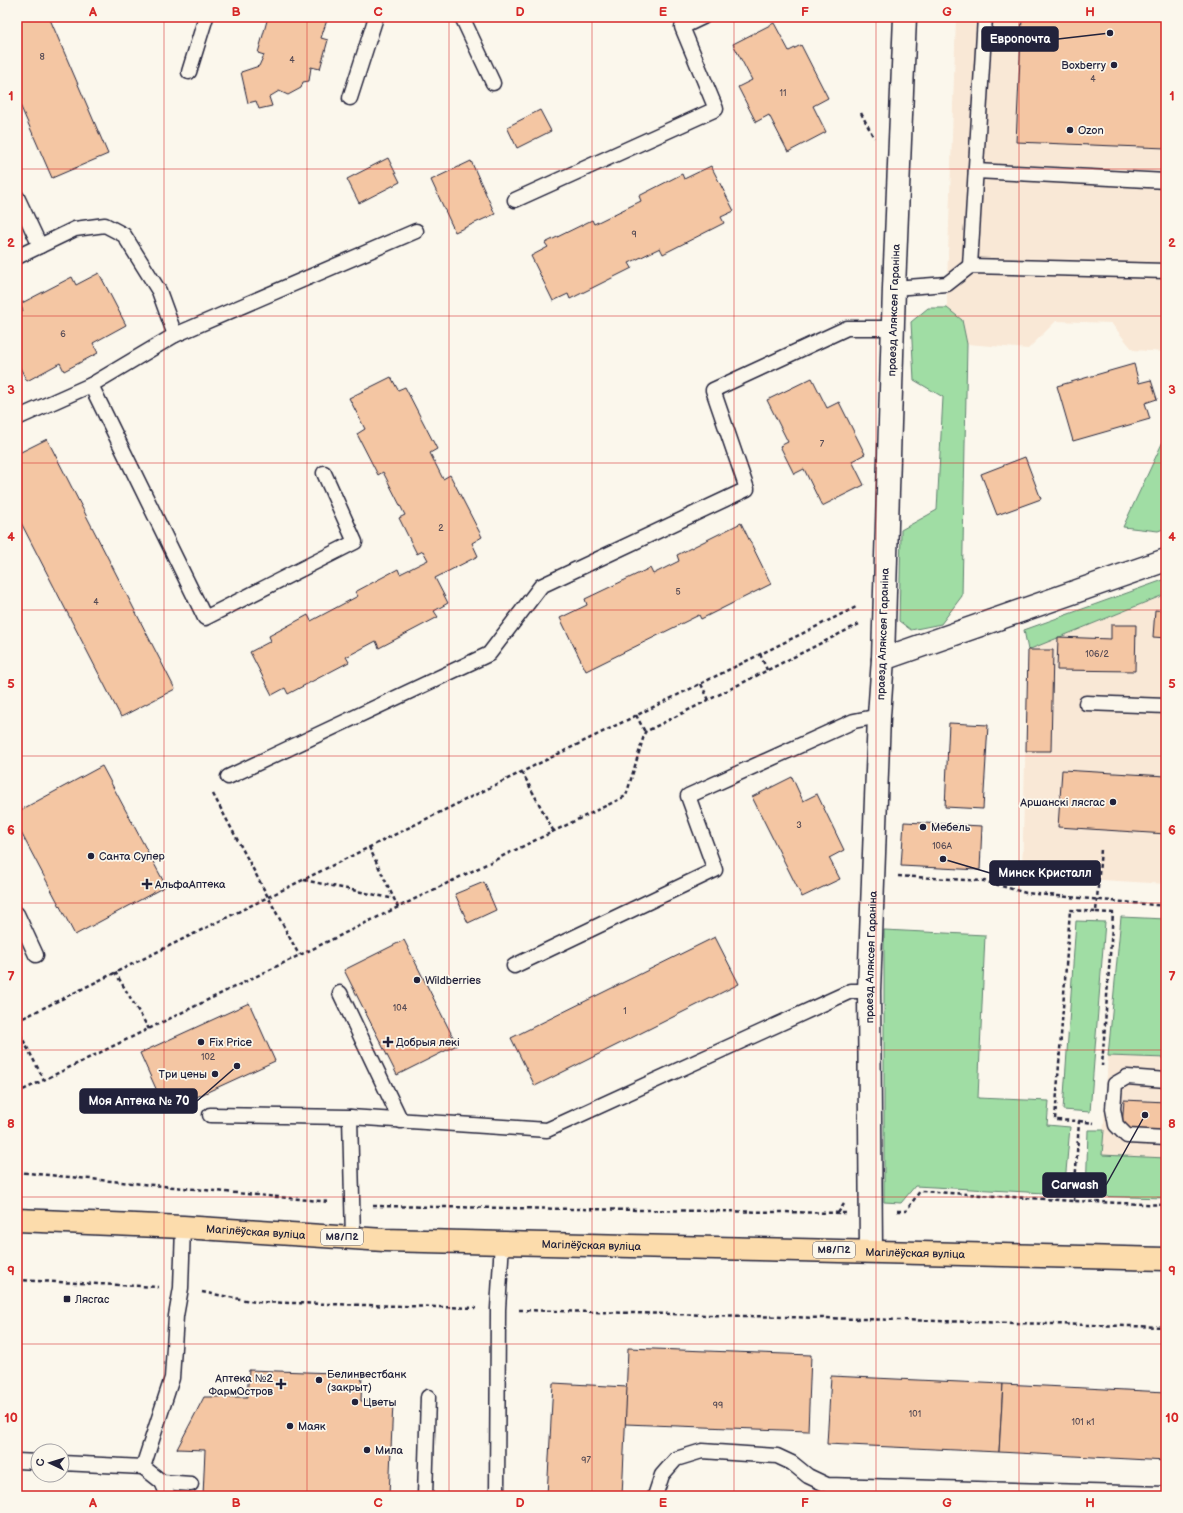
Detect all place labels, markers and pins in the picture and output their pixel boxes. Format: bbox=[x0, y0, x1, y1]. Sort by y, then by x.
callout: Европочта bbox=[982, 27, 1058, 51]
place label: Boxberry bbox=[1061, 59, 1106, 72]
marker: Boxberry bbox=[1109, 60, 1119, 70]
place label: Ozon bbox=[1078, 124, 1104, 137]
marker: Ozon bbox=[1065, 125, 1075, 135]
place label: Аршанскі лясгас bbox=[1019, 796, 1106, 809]
marker: Аршанскі лясгас bbox=[1108, 797, 1118, 807]
place label: Мебель bbox=[931, 821, 971, 834]
marker: Мебель bbox=[918, 822, 928, 832]
place label: Санта Супер bbox=[99, 850, 166, 863]
marker: Санта Супер bbox=[86, 851, 96, 861]
callout: Минск Кристалл bbox=[990, 861, 1100, 885]
place label: АльфаАптека bbox=[154, 878, 226, 891]
marker: АльфаАптека bbox=[142, 879, 152, 889]
place label: Wildberries bbox=[425, 974, 482, 987]
marker: Wildberries bbox=[412, 975, 422, 985]
place label: Fix Price bbox=[209, 1036, 253, 1049]
place label: Добрыя лекі bbox=[396, 1036, 460, 1049]
marker: Fix Price bbox=[196, 1037, 206, 1047]
marker: Добрыя лекі bbox=[383, 1037, 393, 1047]
place label: Три цены bbox=[159, 1068, 207, 1081]
marker: Три цены bbox=[210, 1069, 220, 1079]
callout: Моя Аптека № 70 bbox=[80, 1089, 197, 1113]
callout: Carwash bbox=[1043, 1173, 1106, 1197]
place label: Лясгас bbox=[74, 1293, 110, 1306]
marker: Лясгас bbox=[62, 1294, 72, 1304]
place label: Белинвестбанк (закрыт) bbox=[327, 1368, 407, 1394]
place label: Аптека №2 ФармОстров bbox=[208, 1372, 274, 1398]
marker: Белинвестбанк (закрыт) bbox=[314, 1375, 324, 1385]
marker: Аптека №2 ФармОстров bbox=[276, 1379, 286, 1389]
place label: Цветы bbox=[363, 1396, 396, 1409]
marker: Цветы bbox=[350, 1397, 360, 1407]
place label: Маяк bbox=[298, 1420, 326, 1433]
marker: Маяк bbox=[285, 1421, 295, 1431]
place label: Мила bbox=[375, 1444, 404, 1457]
marker: Мила bbox=[362, 1445, 372, 1455]

